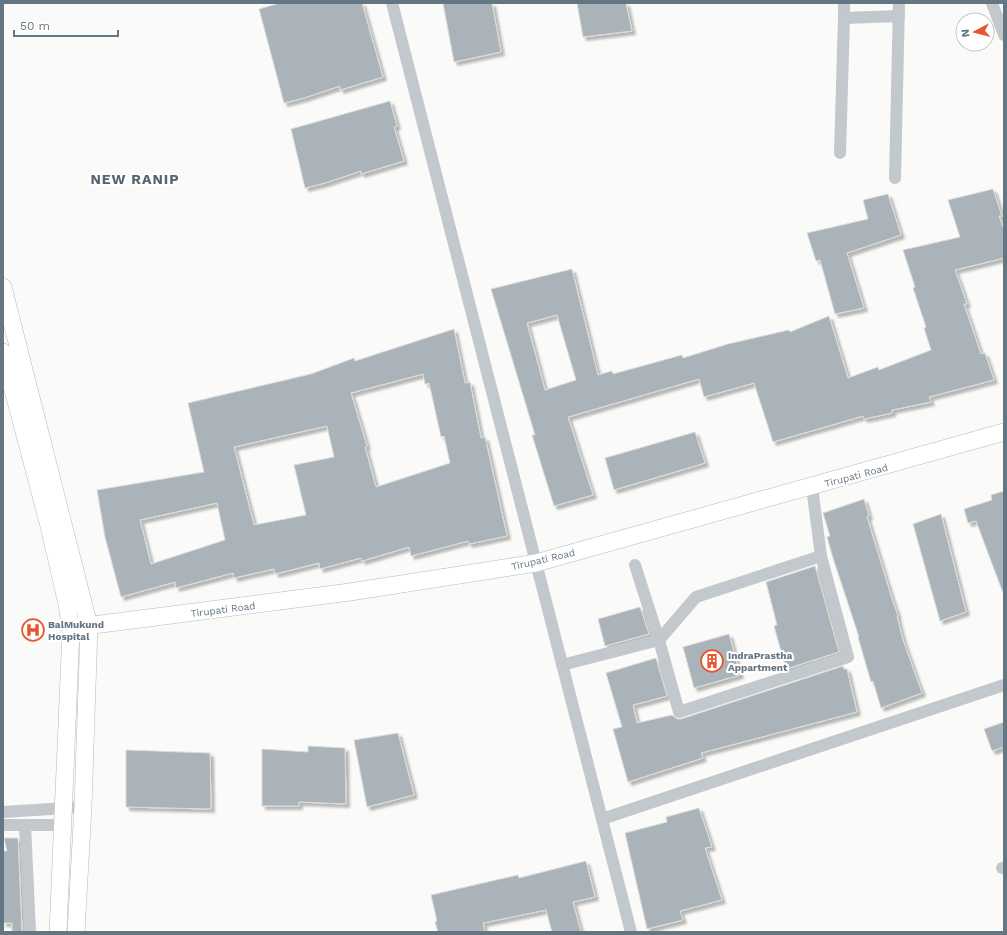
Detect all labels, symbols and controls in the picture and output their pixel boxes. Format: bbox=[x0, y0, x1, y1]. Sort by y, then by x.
scale bar bbox=[14, 12, 118, 38]
north arrow bbox=[955, 12, 995, 52]
text: 50 m bbox=[20, 19, 50, 33]
text: N bbox=[959, 28, 973, 38]
district label: NEW RANIP bbox=[90, 171, 180, 187]
street label: Tirupati Road bbox=[823, 462, 889, 489]
street label: Tirupati Road bbox=[510, 547, 576, 572]
street label: Tirupati Road bbox=[190, 600, 256, 619]
hospital icon: BalMukund Hospital bbox=[20, 617, 46, 643]
place label: BalMukund Hospital bbox=[48, 619, 104, 642]
building icon: IndraPrastha Appartment bbox=[699, 648, 725, 674]
place label: IndraPrastha Appartment bbox=[728, 650, 792, 673]

